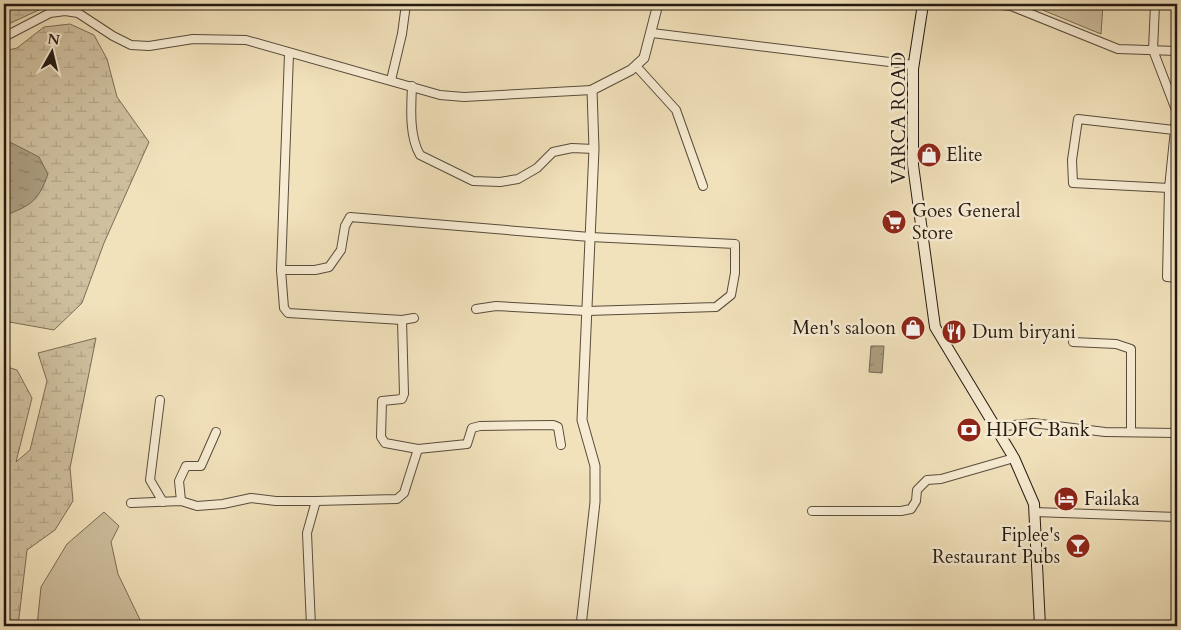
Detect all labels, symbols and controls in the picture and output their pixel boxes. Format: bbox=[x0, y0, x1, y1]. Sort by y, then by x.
north arrow bbox=[28, 28, 78, 78]
text: N bbox=[46, 29, 61, 50]
street label: VARCA ROAD bbox=[886, 52, 912, 184]
shop icon: Elite bbox=[916, 142, 942, 168]
place label: Elite bbox=[946, 142, 983, 168]
place label: Goes General Store bbox=[912, 198, 1021, 246]
supermarket icon: Goes General Store bbox=[881, 209, 907, 235]
place label: Men's saloon bbox=[792, 315, 896, 341]
shop icon: Men's saloon bbox=[900, 315, 926, 341]
restaurant icon: Dum biryani bbox=[941, 319, 967, 345]
place label: Dum biryani bbox=[972, 319, 1076, 345]
bank icon: HDFC Bank bbox=[956, 417, 982, 443]
place label: HDFC Bank bbox=[986, 417, 1091, 443]
hotel icon: Failaka bbox=[1053, 486, 1079, 512]
place label: Failaka bbox=[1084, 486, 1140, 512]
place label: Fiplee's Restaurant Pubs bbox=[932, 522, 1060, 570]
bar icon: Fiplee's Restaurant Pubs bbox=[1065, 533, 1091, 559]

